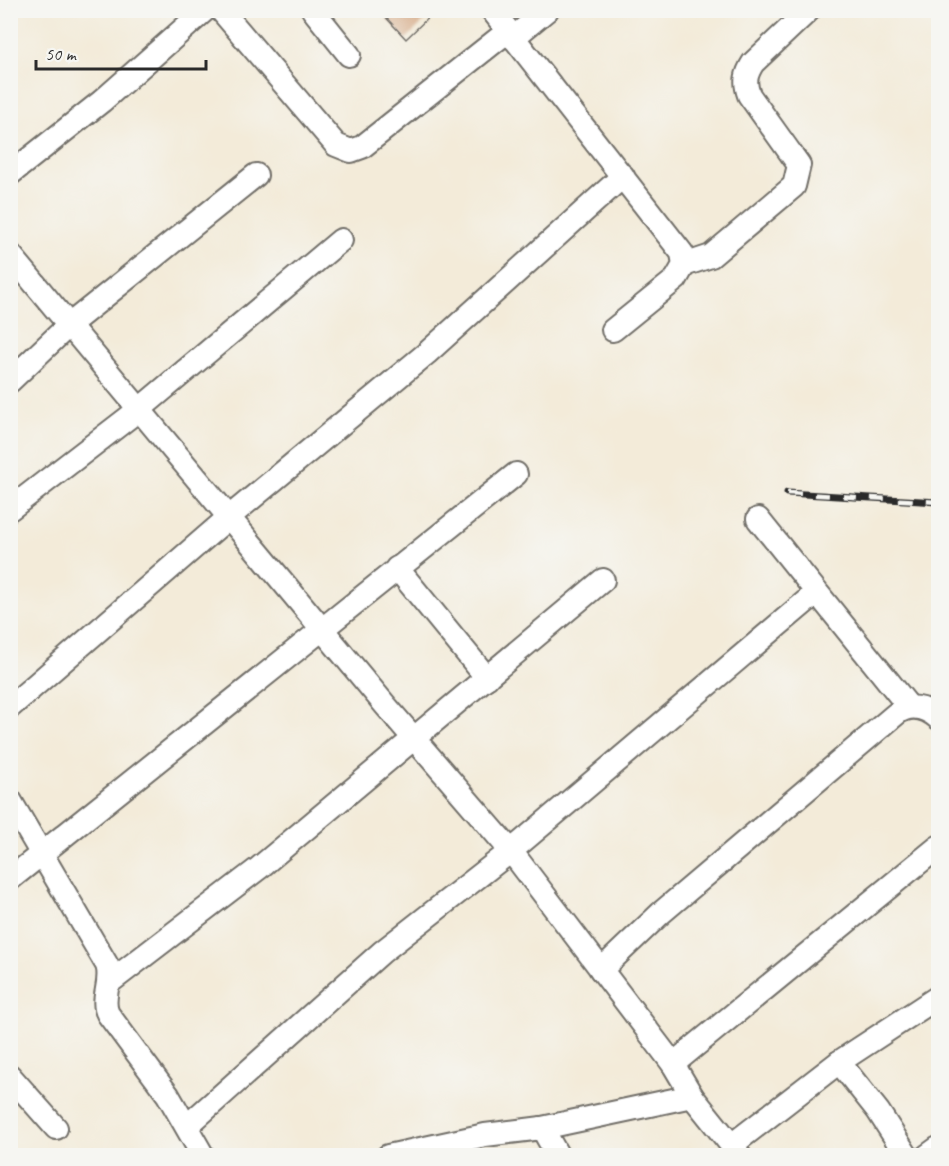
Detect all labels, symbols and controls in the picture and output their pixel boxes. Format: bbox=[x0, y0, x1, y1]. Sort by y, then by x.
scale bar bbox=[36, 33, 206, 71]
text: 50 m bbox=[45, 43, 78, 65]

